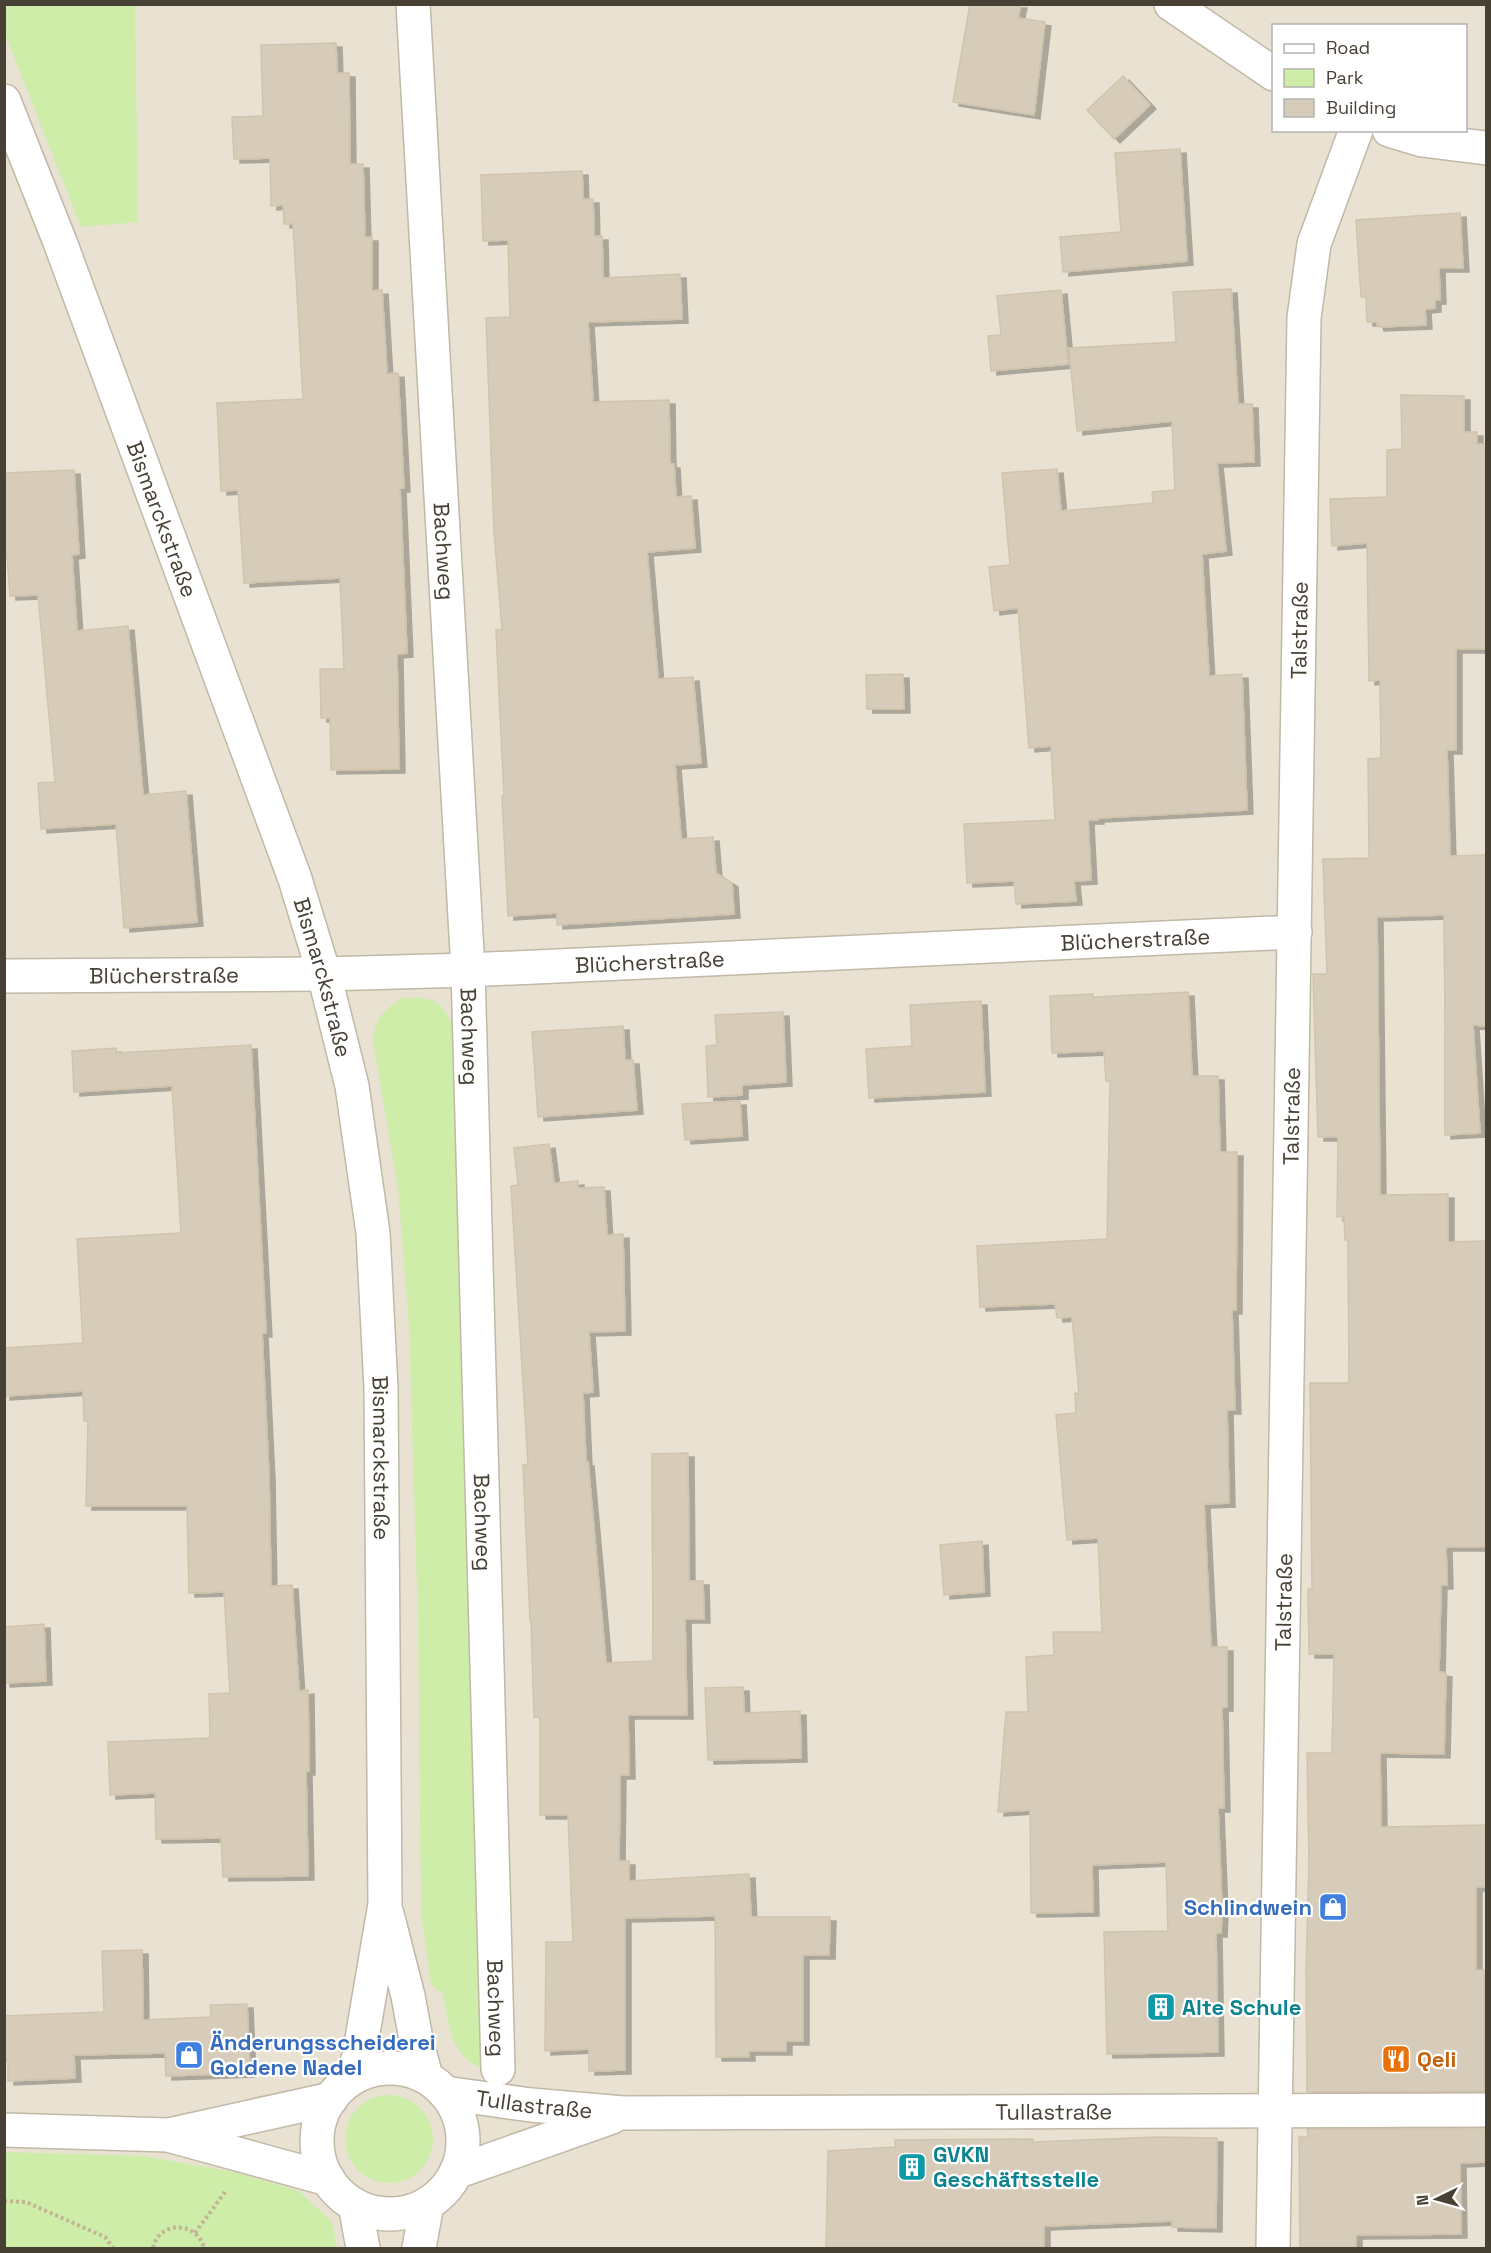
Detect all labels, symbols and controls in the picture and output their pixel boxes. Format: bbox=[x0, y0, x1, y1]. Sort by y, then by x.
legend bbox=[1272, 24, 1467, 132]
text: Road bbox=[1326, 36, 1370, 59]
text: Park bbox=[1326, 66, 1364, 89]
text: Building bbox=[1326, 96, 1396, 119]
street label: Bismarckstraße bbox=[121, 437, 204, 601]
street label: Bachweg bbox=[427, 501, 461, 601]
street label: Talstraße bbox=[1284, 581, 1314, 679]
street label: Bismarckstraße bbox=[287, 894, 358, 1060]
street label: Blücherstraße bbox=[1060, 922, 1211, 957]
street label: Blücherstraße bbox=[574, 944, 725, 979]
street label: Blücherstraße bbox=[89, 961, 239, 989]
street label: Bachweg bbox=[454, 987, 485, 1086]
street label: Talstraße bbox=[1276, 1067, 1306, 1165]
street label: Bismarckstraße bbox=[366, 1375, 396, 1540]
street label: Bachweg bbox=[468, 1473, 498, 1572]
street label: Talstraße bbox=[1269, 1553, 1298, 1651]
shop icon: Schlindwein bbox=[1317, 1891, 1349, 1923]
place label: Schlindwein bbox=[1184, 1893, 1312, 1921]
street label: Bachweg bbox=[481, 1959, 512, 2057]
building icon: Alte Schule bbox=[1145, 1991, 1177, 2023]
place label: Alte Schule bbox=[1182, 1993, 1301, 2021]
place label: Änderungsscheiderei Goldene Nadel bbox=[210, 2028, 436, 2081]
shop icon: Änderungsscheiderei Goldene Nadel bbox=[173, 2039, 205, 2071]
restaurant icon: Qeli bbox=[1380, 2043, 1412, 2075]
place label: Qeli bbox=[1417, 2045, 1456, 2073]
street label: Tullastraße bbox=[474, 2083, 594, 2124]
street label: Tullastraße bbox=[995, 2097, 1112, 2126]
place label: GVKN Geschäftsstelle bbox=[933, 2140, 1099, 2193]
building icon: GVKN Geschäftsstelle bbox=[896, 2151, 928, 2183]
north arrow bbox=[1407, 2169, 1467, 2229]
text: N bbox=[1412, 2194, 1433, 2207]

